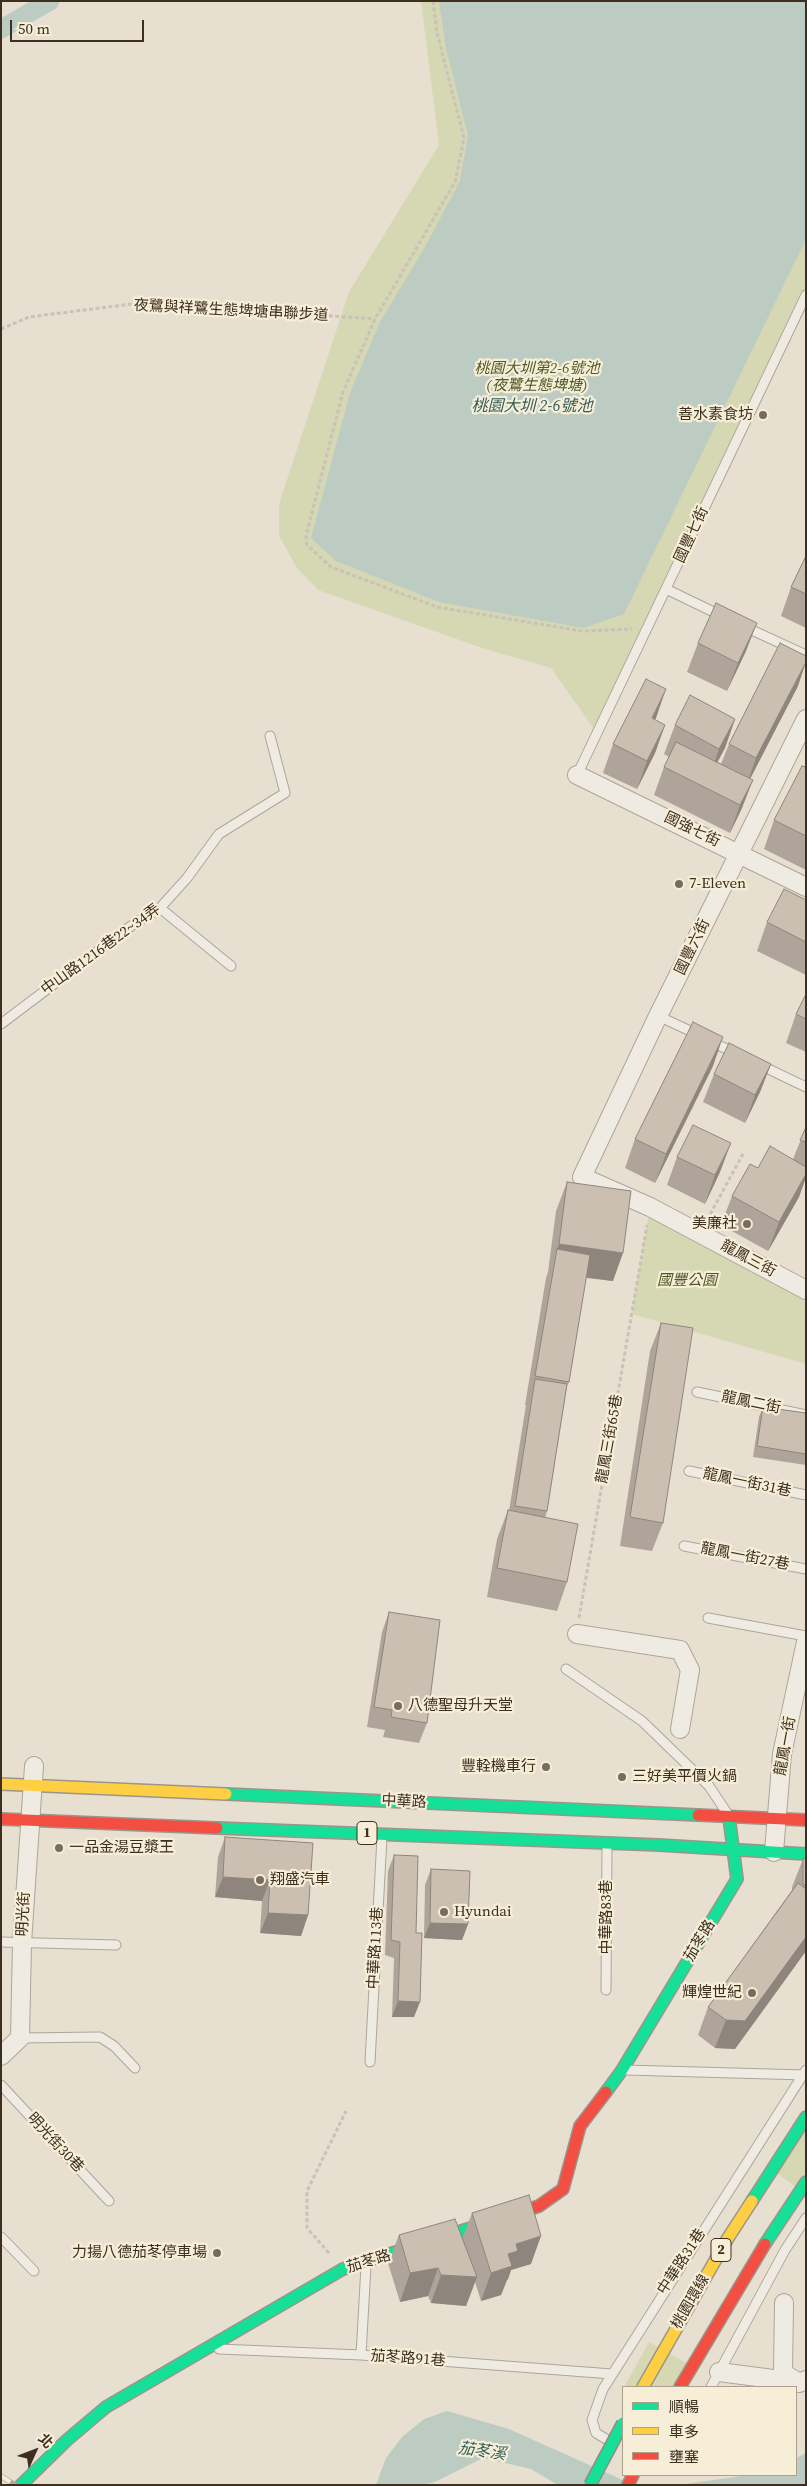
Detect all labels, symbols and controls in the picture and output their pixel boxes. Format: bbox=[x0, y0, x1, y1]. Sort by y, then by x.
scale bar bbox=[12, 10, 146, 42]
text: 50 m bbox=[18, 18, 50, 39]
street label: 夜鷺與祥鷺生態埤塘串聯步道 bbox=[133, 297, 329, 325]
park label: 桃園大圳第2-6號池 (夜鷺生態埤塘) bbox=[475, 360, 599, 395]
water label: 桃園大圳 2-6號池 bbox=[471, 397, 593, 417]
place label: 善水素食坊 bbox=[678, 406, 753, 424]
marker: 善水素食坊 bbox=[757, 409, 769, 421]
street label: 國豐七街 bbox=[671, 504, 713, 566]
street label: 國強七街 bbox=[661, 809, 723, 851]
place label: 7-Eleven bbox=[689, 875, 746, 893]
marker: 7-Eleven bbox=[673, 878, 685, 890]
street label: 中山路1216巷22~34弄 bbox=[38, 901, 164, 999]
street label: 國豐六街 bbox=[672, 916, 714, 978]
place label: 美廉社 bbox=[692, 1215, 737, 1233]
marker: 美廉社 bbox=[741, 1218, 753, 1230]
street label: 龍鳳三街 bbox=[717, 1237, 779, 1281]
park label: 國豐公園 bbox=[657, 1272, 717, 1290]
street label: 龍鳳二街 bbox=[720, 1388, 782, 1418]
street label: 龍鳳三街65巷 bbox=[593, 1393, 627, 1485]
street label: 龍鳳一街31巷 bbox=[701, 1465, 793, 1501]
street label: 龍鳳一街27巷 bbox=[699, 1540, 791, 1574]
place label: 八德聖母升天堂 bbox=[408, 1697, 513, 1715]
marker: 八德聖母升天堂 bbox=[392, 1700, 404, 1712]
street label: 龍鳳一街 bbox=[772, 1715, 800, 1777]
place label: 豐輇機車行 bbox=[461, 1758, 536, 1776]
marker: 豐輇機車行 bbox=[540, 1761, 552, 1773]
place label: 三好美平價火鍋 bbox=[632, 1768, 737, 1786]
marker: 三好美平價火鍋 bbox=[616, 1771, 628, 1783]
street label: 中華路 bbox=[381, 1792, 427, 1812]
road number: 1 bbox=[357, 1822, 377, 1845]
place label: 一品金湯豆漿王 bbox=[69, 1839, 174, 1857]
marker: 一品金湯豆漿王 bbox=[53, 1842, 65, 1854]
place label: 翔盛汽車 bbox=[270, 1871, 330, 1889]
marker: 翔盛汽車 bbox=[254, 1874, 266, 1886]
street label: 中華路83巷 bbox=[598, 1880, 616, 1954]
street label: 明光街 bbox=[14, 1891, 34, 1937]
place label: Hyundai bbox=[454, 1903, 511, 1921]
street label: 中華路113巷 bbox=[365, 1906, 387, 1990]
marker: Hyundai bbox=[438, 1906, 450, 1918]
street label: 茄苳路 bbox=[681, 1917, 719, 1965]
place label: 輝煌世紀 bbox=[682, 1984, 742, 2002]
marker: 輝煌世紀 bbox=[746, 1987, 758, 1999]
street label: 明光街30巷 bbox=[23, 2109, 87, 2177]
street label: 中華路31巷 bbox=[654, 2226, 710, 2298]
road number: 2 bbox=[711, 2238, 731, 2262]
place label: 力揚八德茄苳停車場 bbox=[72, 2244, 207, 2262]
marker: 力揚八德茄苳停車場 bbox=[211, 2247, 223, 2259]
street label: 茄苳路 bbox=[345, 2247, 393, 2277]
street label: 桃園環線 bbox=[668, 2272, 714, 2332]
street label: 茄苳路91巷 bbox=[370, 2347, 446, 2371]
legend bbox=[622, 2386, 797, 2476]
text: 順暢 bbox=[669, 2396, 699, 2417]
text: 車多 bbox=[669, 2421, 699, 2442]
north arrow bbox=[10, 2426, 60, 2476]
text: 北 bbox=[34, 2429, 58, 2453]
water label: 茄苳溪 bbox=[457, 2439, 507, 2465]
text: 壅塞 bbox=[669, 2446, 699, 2467]

